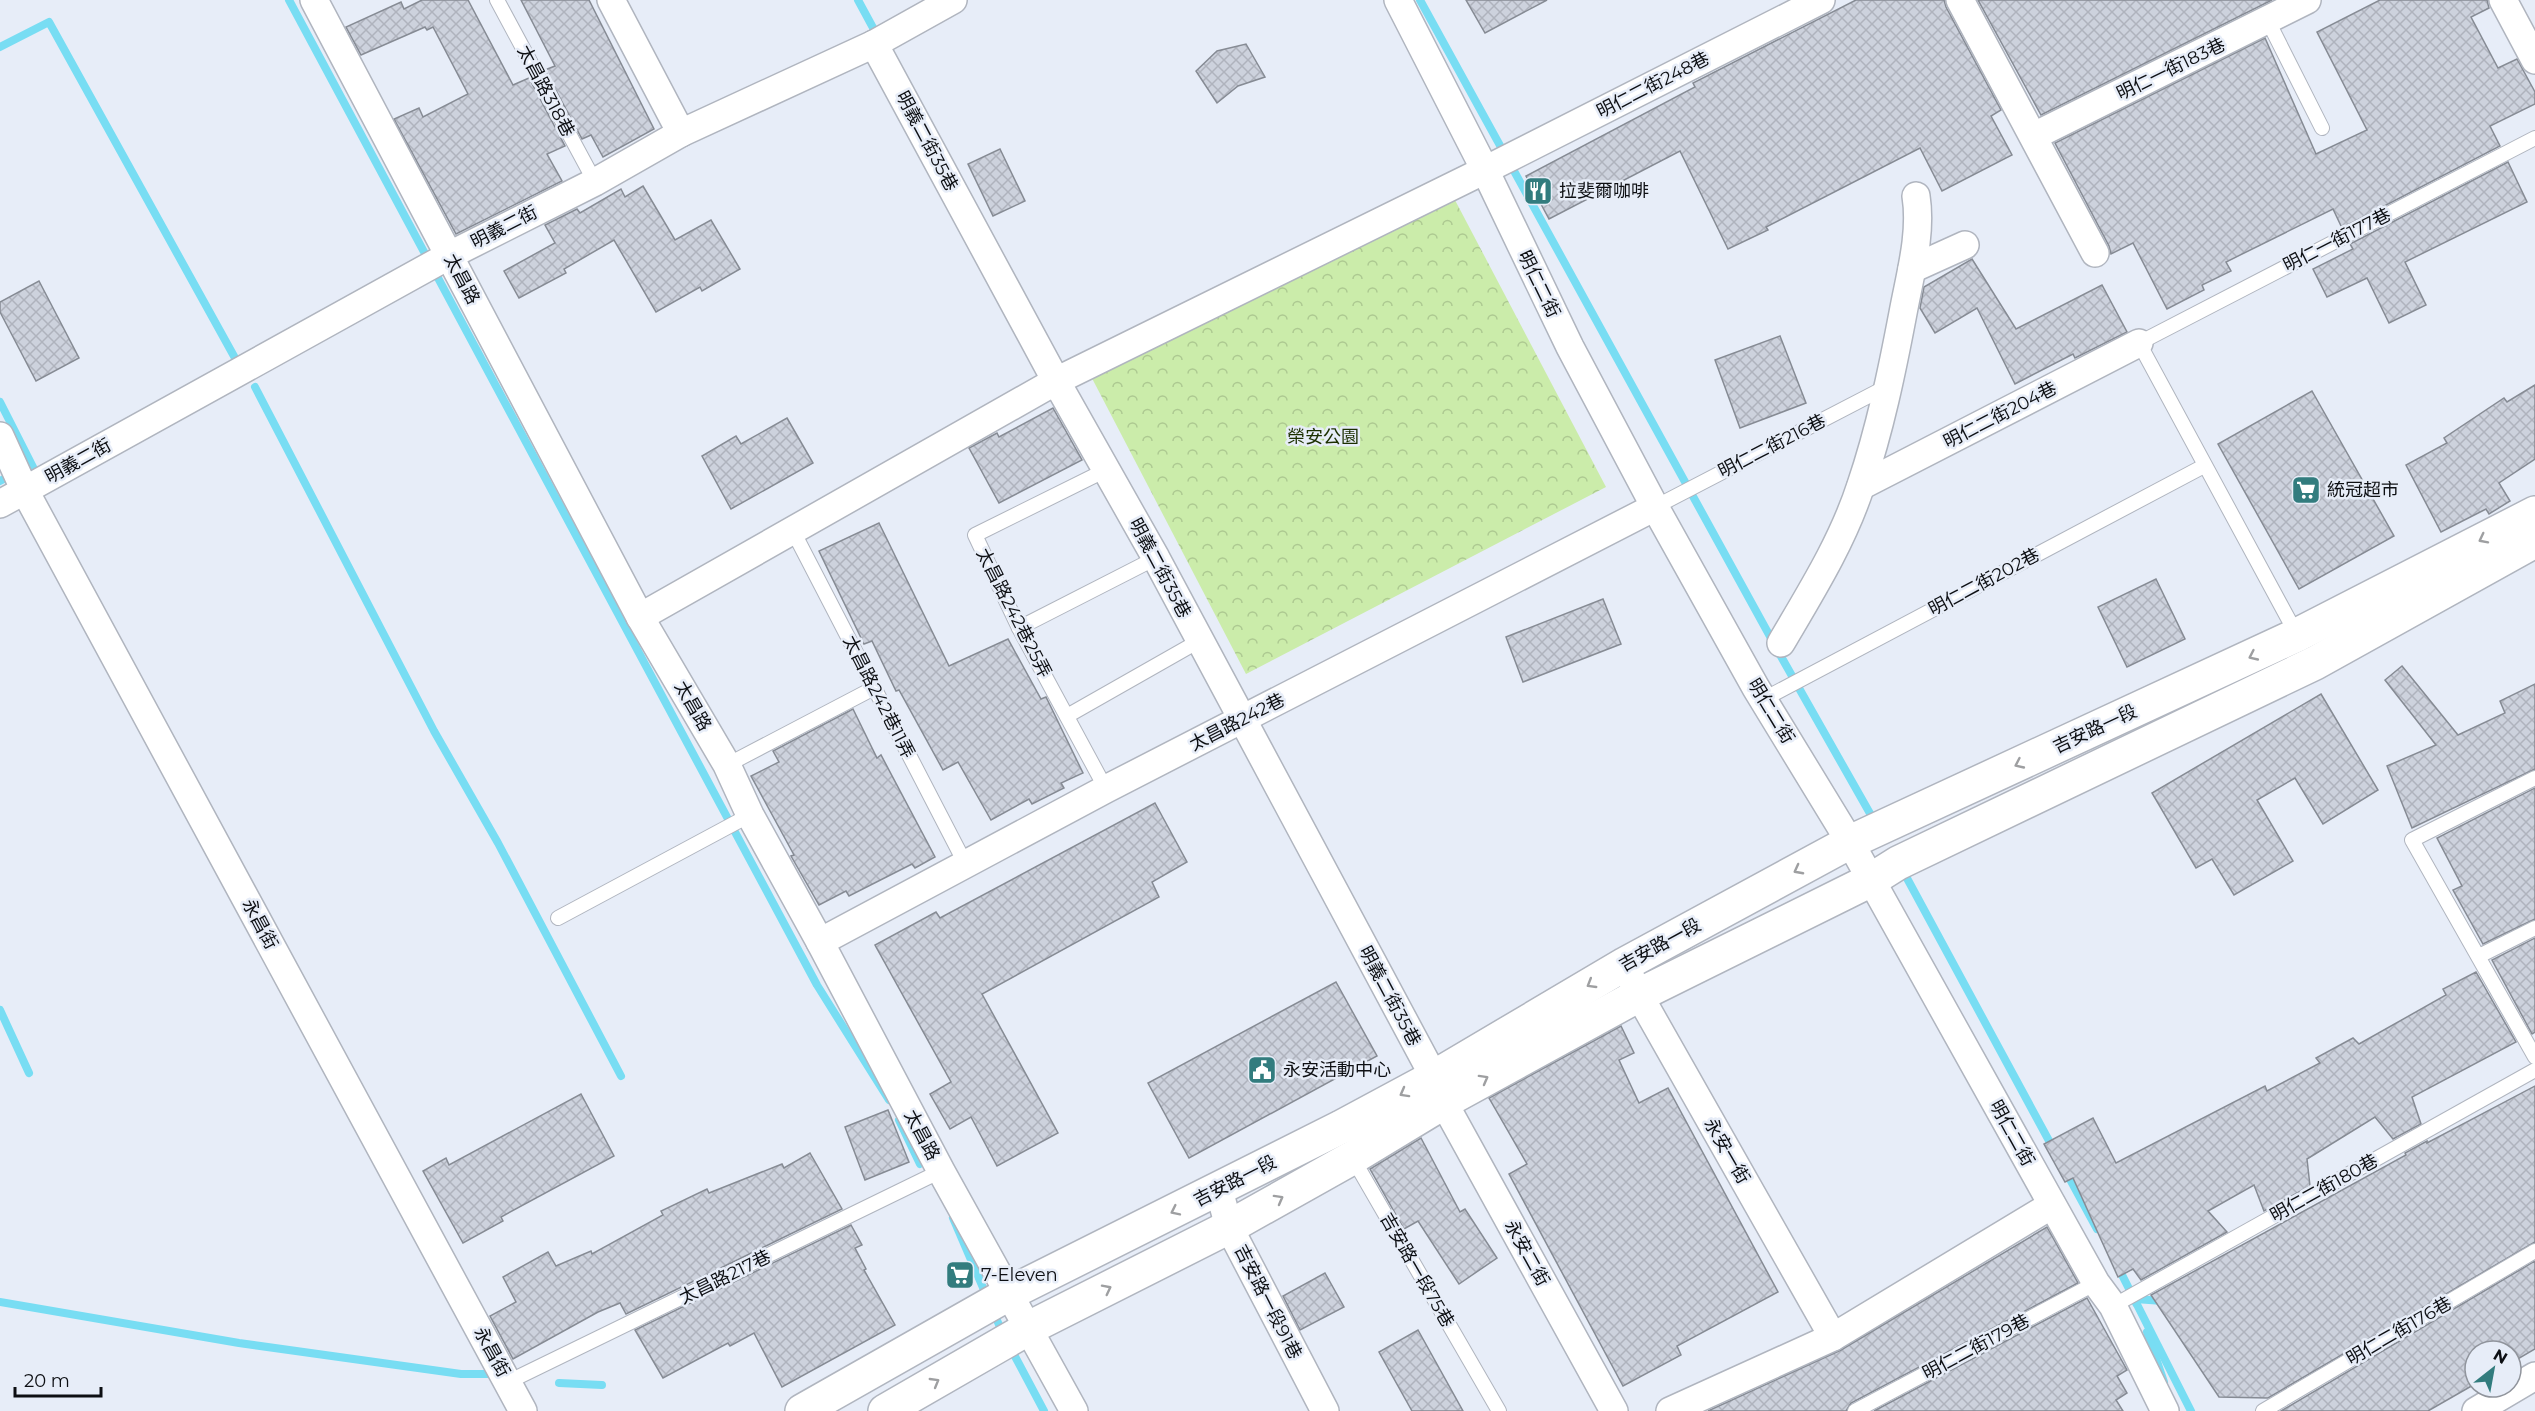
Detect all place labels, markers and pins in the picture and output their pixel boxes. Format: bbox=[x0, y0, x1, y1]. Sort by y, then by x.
restaurant icon: 拉斐爾咖啡 bbox=[1522, 175, 1554, 207]
place label: 拉斐爾咖啡 bbox=[1559, 180, 1649, 202]
supermarket icon: 統冠超市 bbox=[2290, 474, 2322, 506]
place label: 統冠超市 bbox=[2327, 479, 2399, 501]
public building icon: 永安活動中心 bbox=[1246, 1054, 1278, 1086]
place label: 永安活動中心 bbox=[1283, 1059, 1391, 1081]
supermarket icon: 7-Eleven bbox=[944, 1259, 976, 1291]
place label: 7-Eleven bbox=[981, 1264, 1058, 1286]

